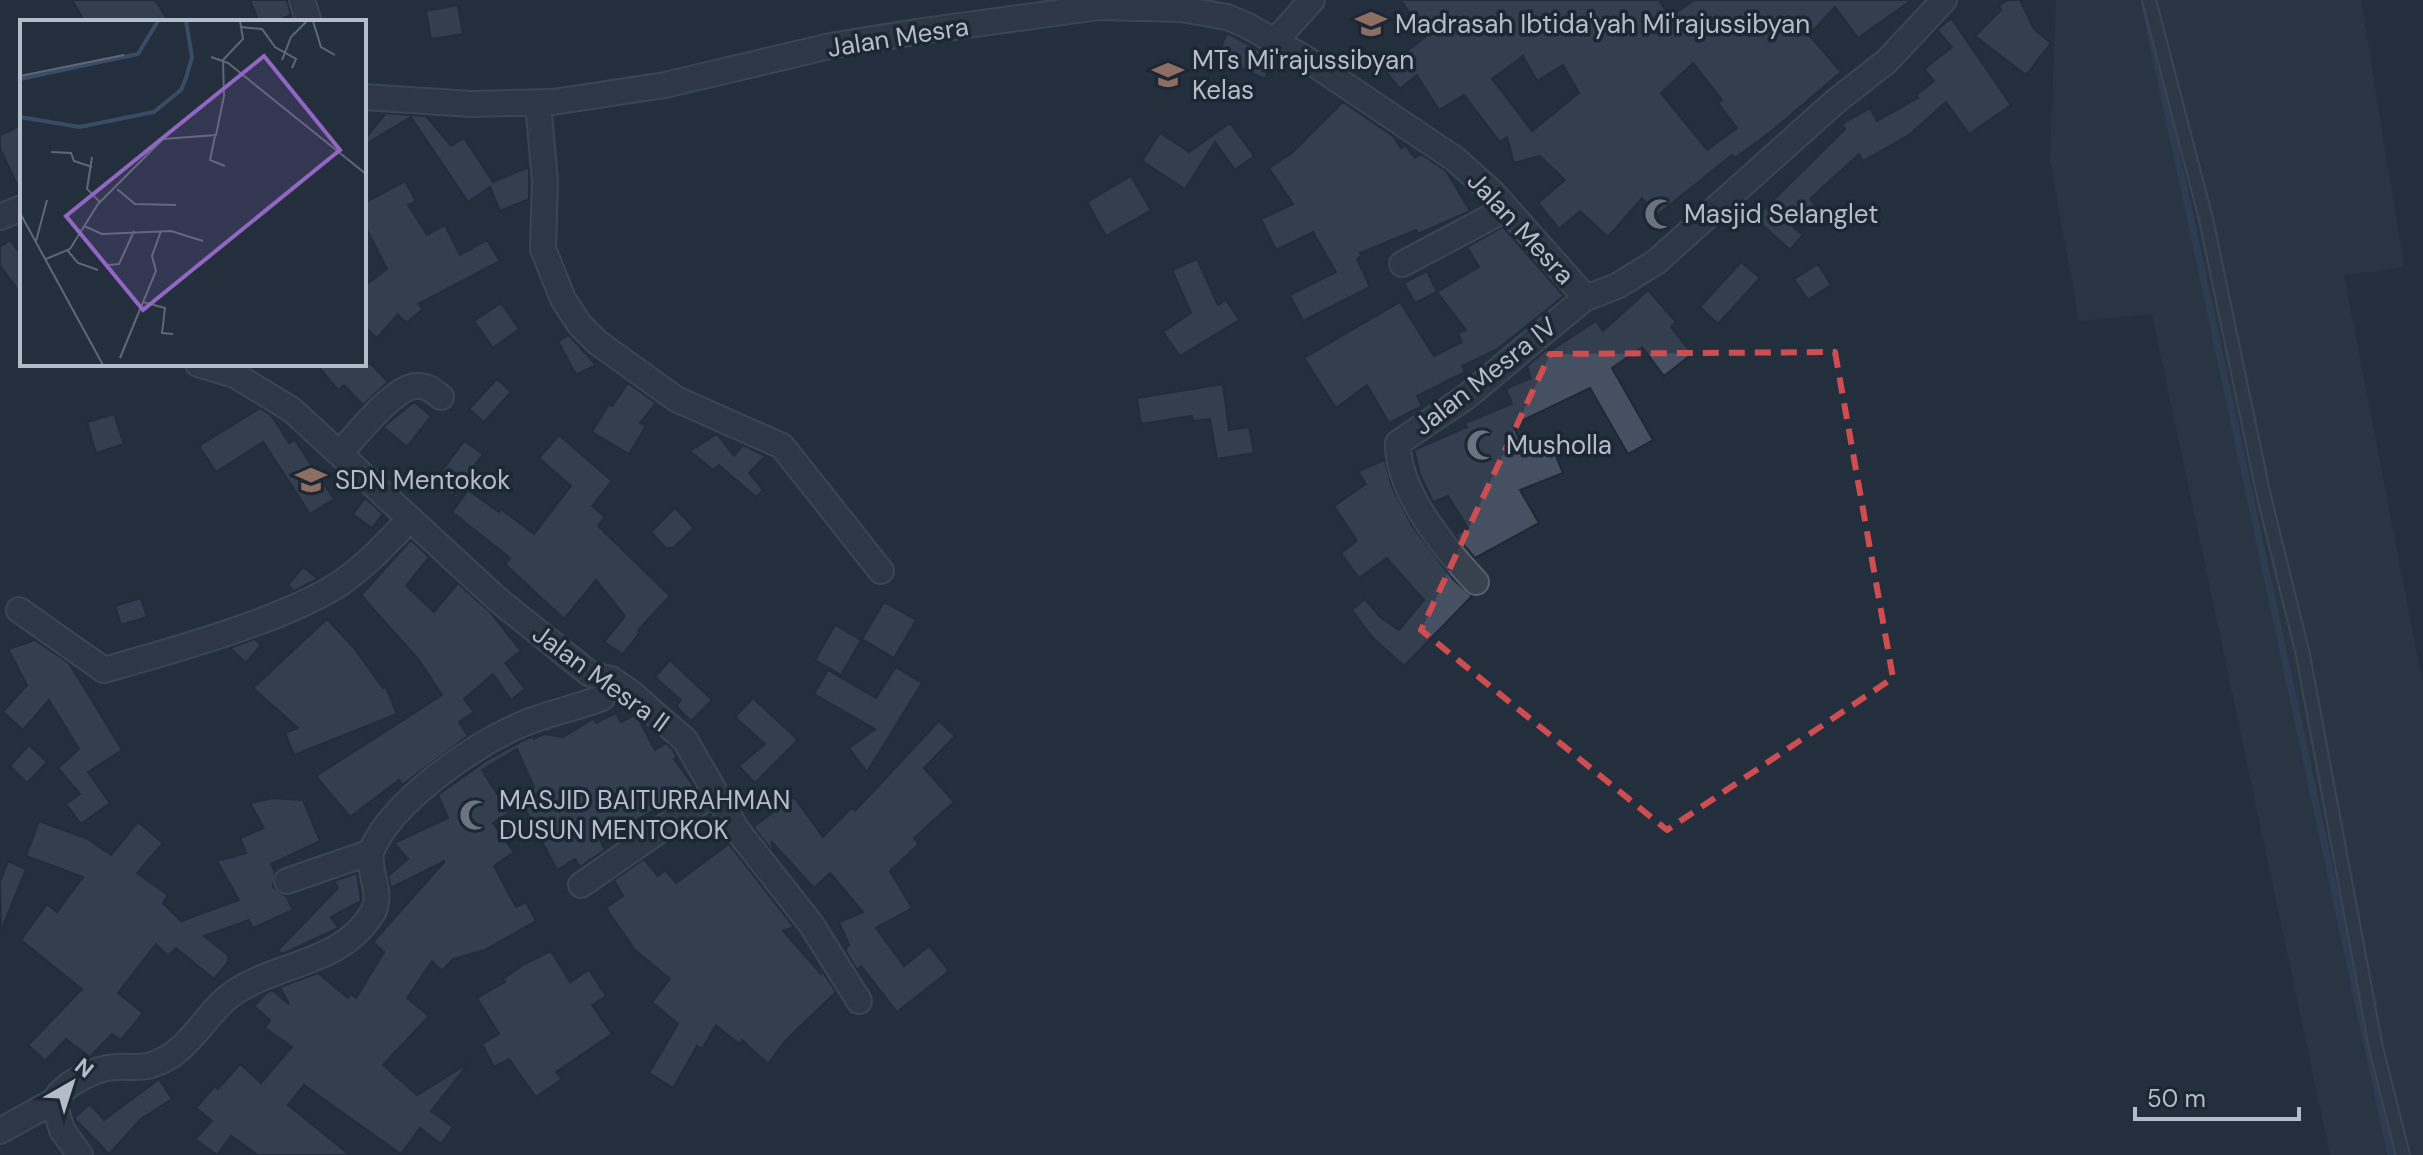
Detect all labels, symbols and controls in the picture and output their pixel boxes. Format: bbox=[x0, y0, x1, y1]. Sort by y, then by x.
school or university icon: Madrasah Ibtida'yah Mi'rajussibyan bbox=[1354, 7, 1388, 41]
place label: Madrasah Ibtida'yah Mi'rajussibyan bbox=[1395, 7, 1810, 41]
street label: Jalan Mesra bbox=[825, 9, 971, 65]
inset map bbox=[20, 20, 366, 366]
place label: MTs Mi'rajussibyan Kelas bbox=[1192, 43, 1414, 107]
school or university icon: MTs Mi'rajussibyan Kelas bbox=[1151, 58, 1185, 92]
street label: Jalan Mesra bbox=[1460, 164, 1582, 292]
mosque icon: Masjid Selanglet bbox=[1643, 197, 1677, 231]
place label: Masjid Selanglet bbox=[1684, 197, 1878, 231]
street label: Jalan Mesra IV bbox=[1406, 309, 1564, 443]
mosque icon: Musholla bbox=[1465, 428, 1499, 462]
place label: Musholla bbox=[1506, 428, 1612, 462]
school or university icon: SDN Mentokok bbox=[294, 463, 328, 497]
place label: SDN Mentokok bbox=[335, 463, 510, 497]
street label: Jalan Mesra II bbox=[526, 617, 676, 739]
place label: MASJID BAITURRAHMAN DUSUN MENTOKOK bbox=[499, 783, 790, 847]
mosque icon: MASJID BAITURRAHMAN DUSUN MENTOKOK bbox=[458, 798, 492, 832]
north arrow bbox=[32, 1043, 112, 1123]
text: N bbox=[69, 1052, 100, 1084]
scale bar bbox=[2135, 1071, 2299, 1121]
text: 50 m bbox=[2147, 1083, 2206, 1114]

